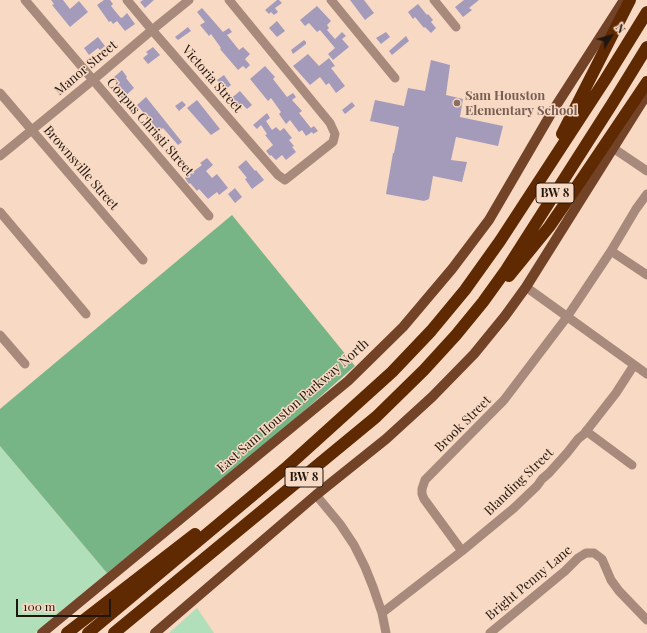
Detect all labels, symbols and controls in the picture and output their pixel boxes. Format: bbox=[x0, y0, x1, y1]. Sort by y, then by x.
north arrow bbox=[591, 16, 631, 56]
text: N bbox=[612, 21, 629, 36]
street label: Manor Street bbox=[52, 37, 120, 99]
street label: Victoria Street bbox=[179, 42, 245, 116]
street label: Corpus Christi Street bbox=[103, 75, 197, 179]
place label: Sam Houston Elementary School bbox=[465, 88, 578, 119]
marker: Sam Houston Elementary School bbox=[452, 98, 462, 108]
street label: Brownsville Street bbox=[40, 123, 122, 213]
road number: BW 8 bbox=[536, 183, 574, 203]
street label: East Sam Houston Parkway North bbox=[214, 336, 372, 476]
street label: Brook Street bbox=[432, 393, 494, 455]
street label: Blanding Street bbox=[481, 445, 557, 519]
road number: BW 8 bbox=[285, 467, 323, 487]
street label: Bright Penny Lane bbox=[483, 542, 575, 624]
scale bar bbox=[18, 591, 113, 617]
text: 100 m bbox=[23, 598, 55, 614]

